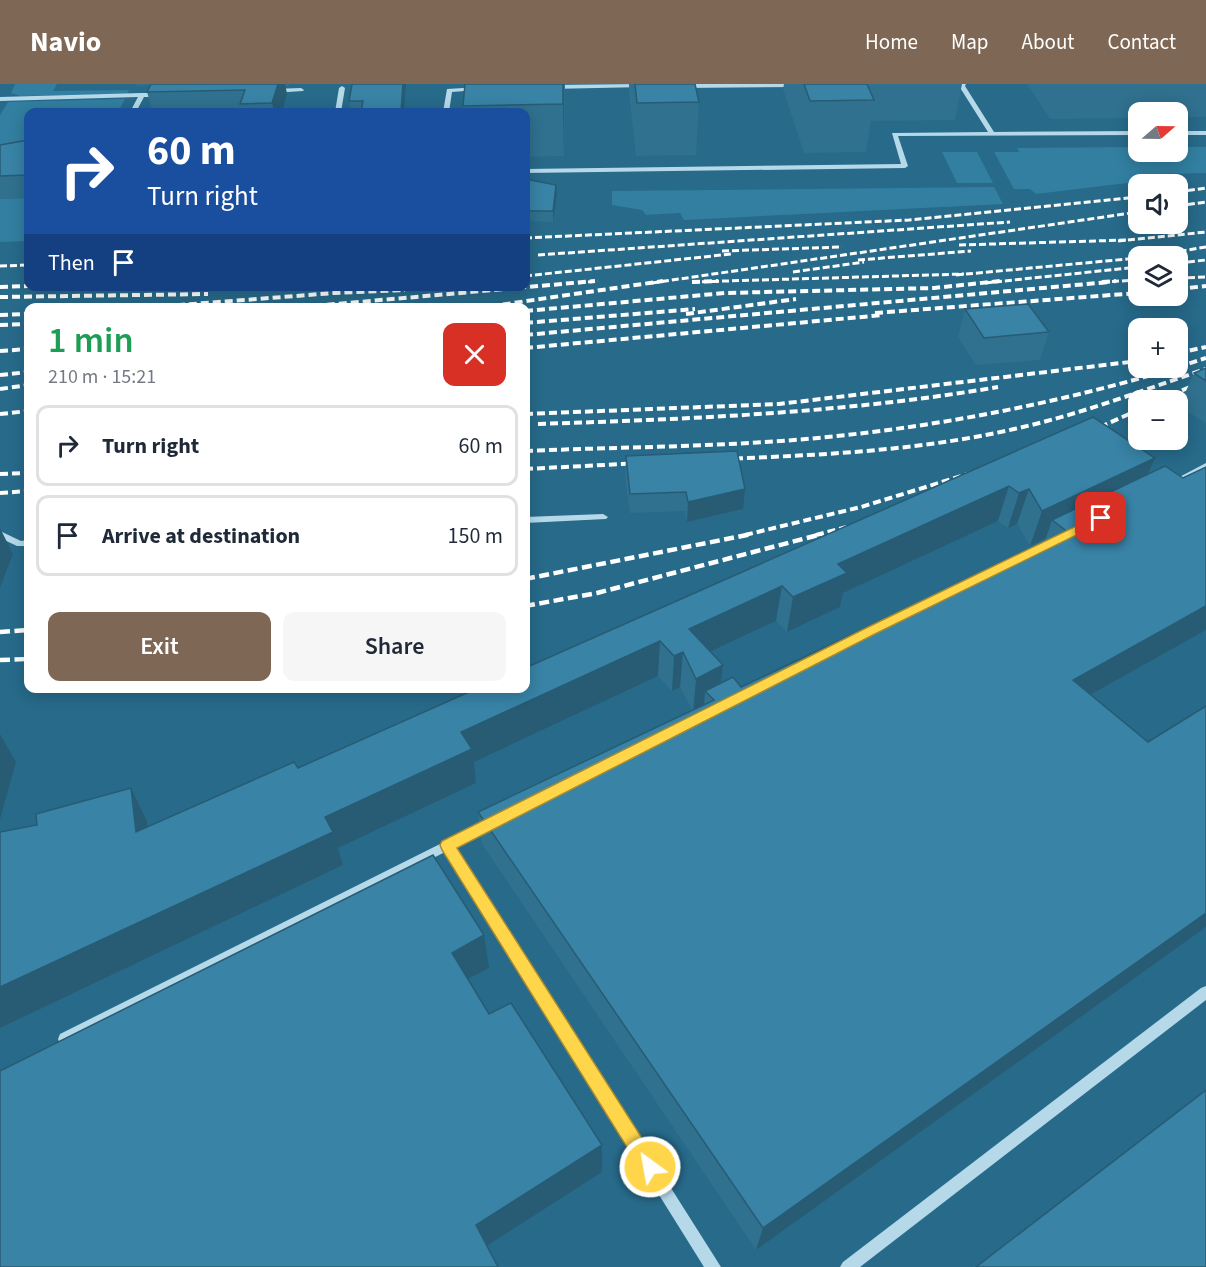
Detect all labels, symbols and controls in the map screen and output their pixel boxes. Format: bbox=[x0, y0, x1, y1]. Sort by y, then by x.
text: Navio bbox=[30, 22, 101, 62]
text: Home bbox=[865, 27, 918, 57]
text: Map bbox=[951, 27, 989, 57]
text: About bbox=[1022, 27, 1074, 57]
text: Contact bbox=[1107, 27, 1176, 57]
north arrow bbox=[1128, 102, 1188, 162]
map controls bbox=[1128, 102, 1188, 450]
text: 60 m bbox=[147, 121, 236, 181]
icon: right bbox=[48, 132, 126, 210]
button: sound bbox=[1128, 174, 1188, 234]
text: Turn right bbox=[147, 177, 258, 216]
icon: arrive bbox=[107, 246, 140, 279]
button: layers bbox=[1128, 246, 1188, 306]
text: Then bbox=[48, 247, 95, 279]
text: 1 min bbox=[48, 315, 134, 366]
button: + bbox=[1128, 318, 1188, 378]
button: close bbox=[443, 323, 506, 386]
text: 210 m · 15:21 bbox=[48, 363, 156, 391]
button: − bbox=[1128, 390, 1188, 450]
icon: right bbox=[51, 429, 84, 462]
text: Turn right bbox=[102, 430, 199, 462]
text: 60 m bbox=[458, 430, 503, 462]
pin bbox=[1075, 492, 1126, 543]
icon: arrive bbox=[1084, 501, 1117, 534]
icon: arrive bbox=[51, 519, 84, 552]
text: Arrive at destination bbox=[102, 520, 300, 552]
text: 150 m bbox=[448, 520, 503, 552]
button: Exit bbox=[48, 612, 271, 681]
button: Share bbox=[283, 612, 506, 681]
position arrow bbox=[618, 1135, 682, 1199]

